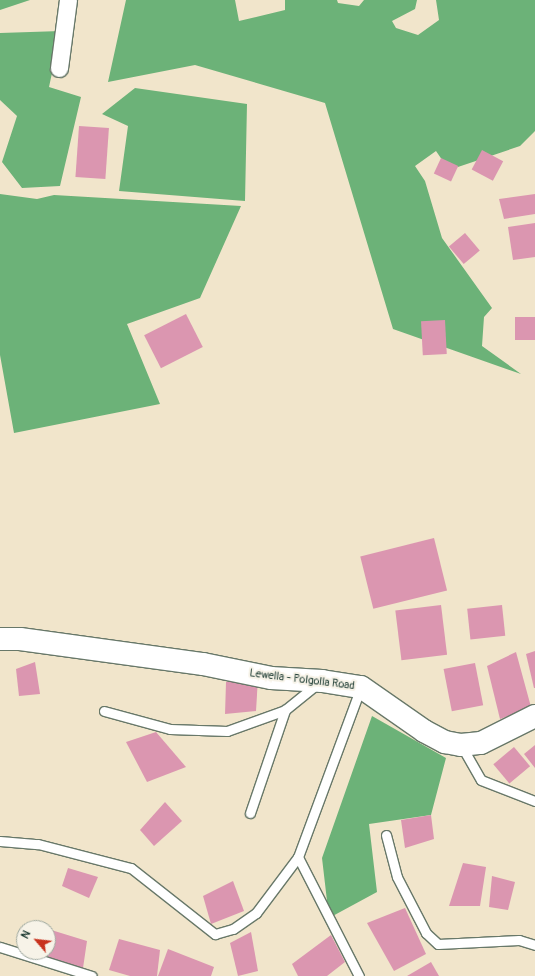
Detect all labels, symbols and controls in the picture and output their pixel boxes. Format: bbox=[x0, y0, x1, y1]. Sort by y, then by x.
street label: Lewella - Polgolla Road bbox=[249, 667, 355, 693]
north arrow bbox=[16, 920, 56, 960]
text: N bbox=[18, 928, 33, 941]

